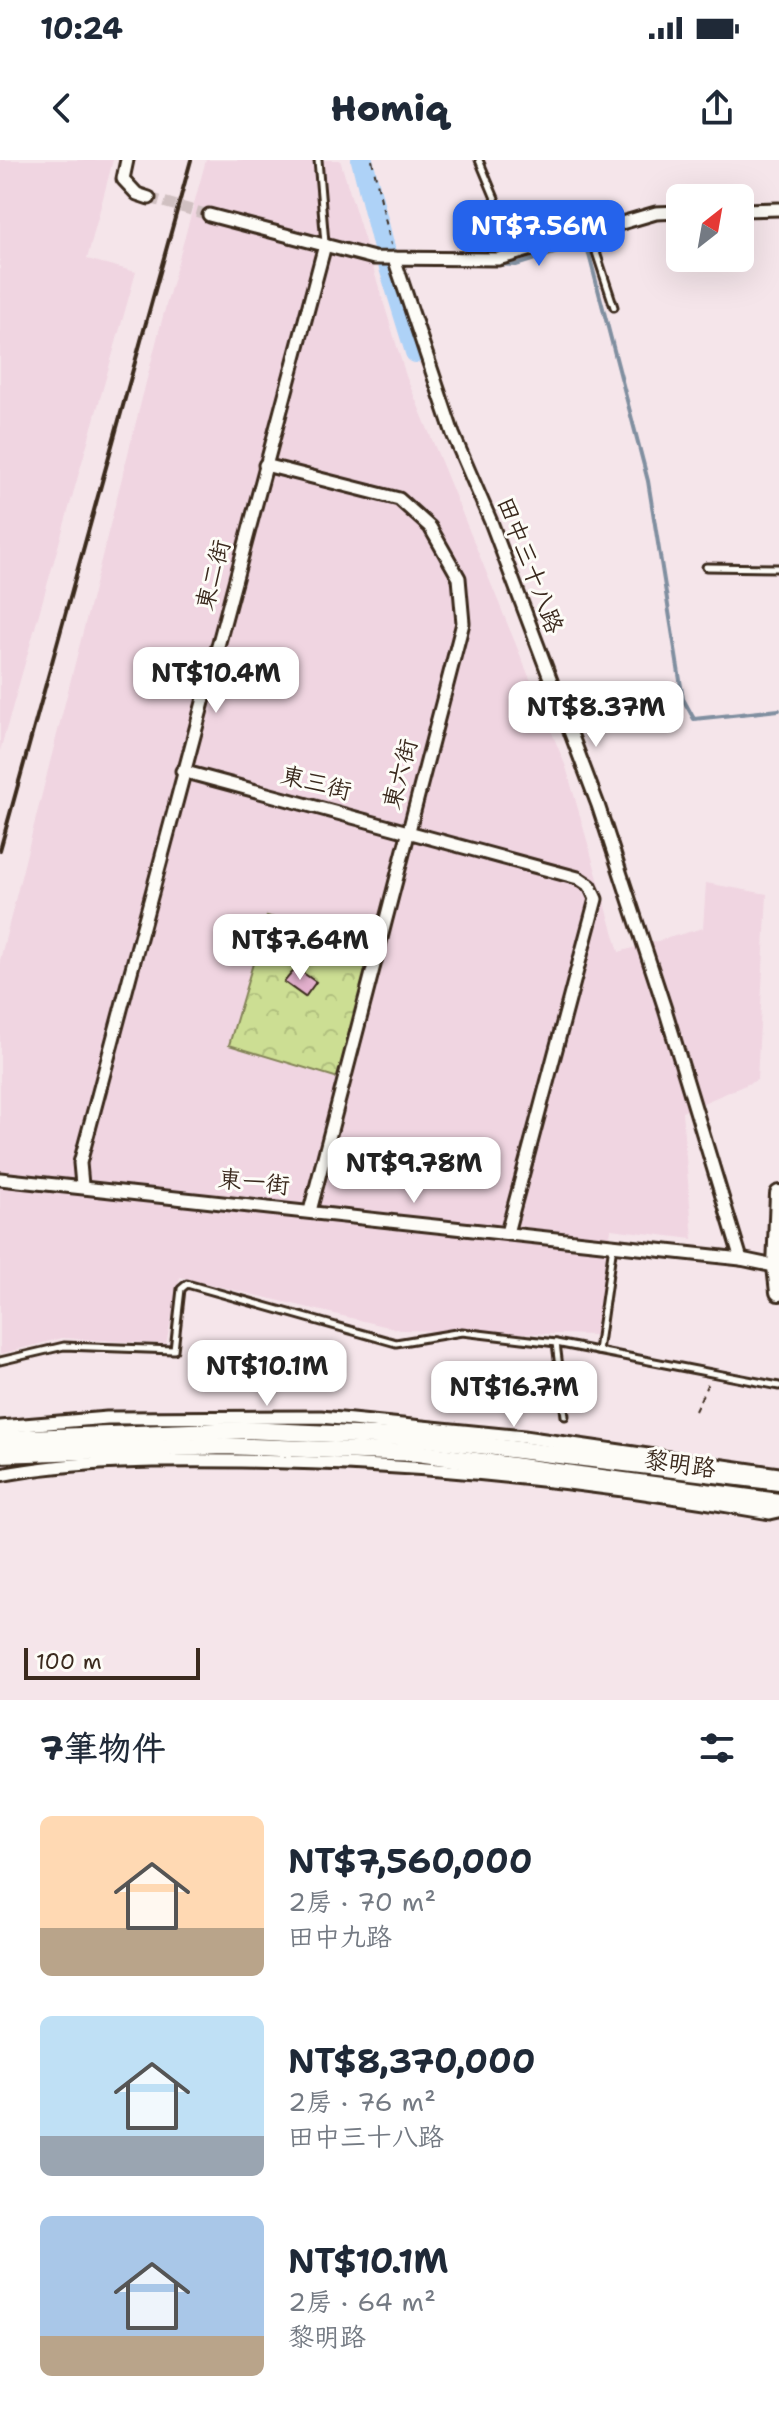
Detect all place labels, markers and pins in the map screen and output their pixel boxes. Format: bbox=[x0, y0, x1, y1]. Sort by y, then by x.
pin: NT$7.56M bbox=[456, 200, 622, 268]
pin: NT$10.4M bbox=[133, 647, 299, 715]
pin: NT$8.37M bbox=[513, 681, 679, 749]
pin: NT$7.64M bbox=[217, 914, 383, 982]
pin: NT$9.78M bbox=[331, 1137, 497, 1205]
pin: NT$10.1M bbox=[184, 1340, 350, 1408]
pin: NT$16.7M bbox=[431, 1361, 597, 1429]

